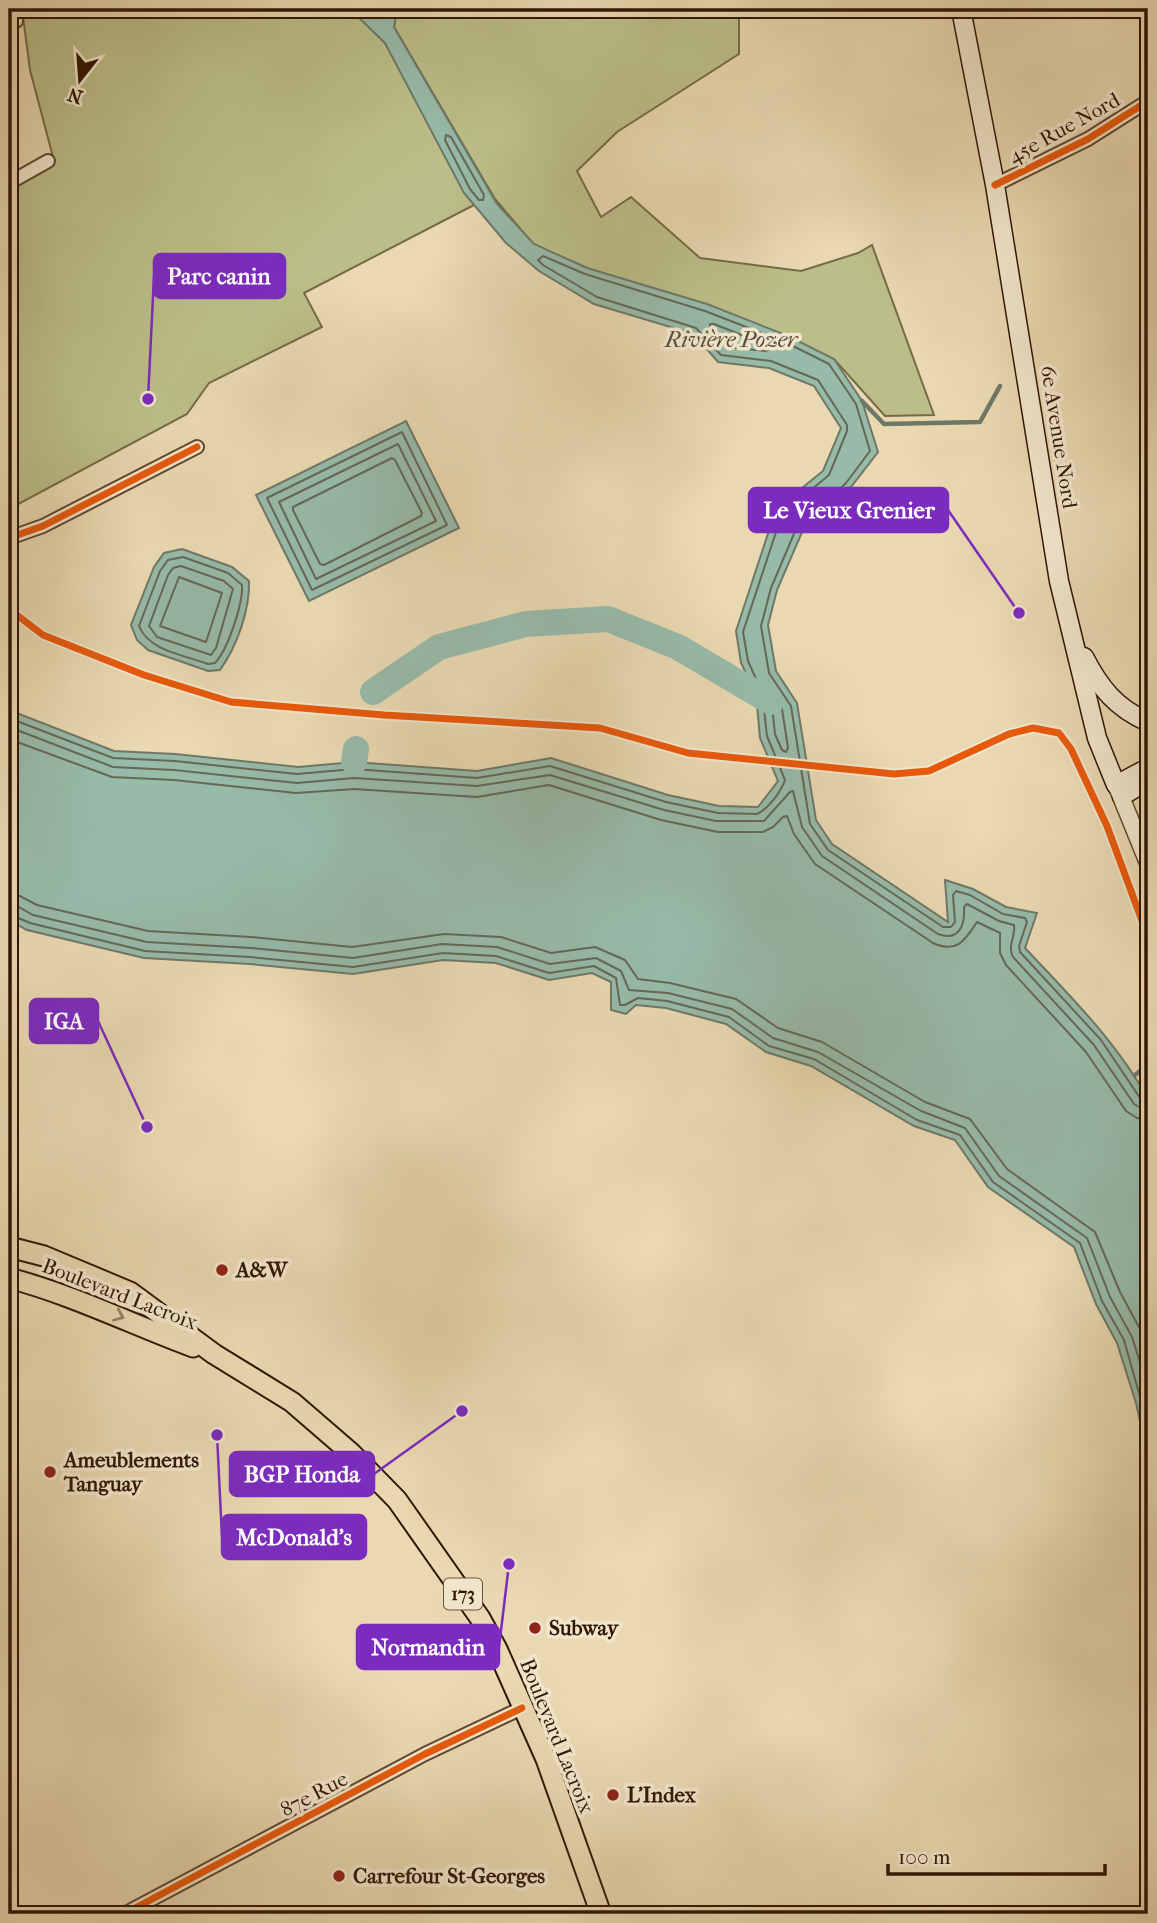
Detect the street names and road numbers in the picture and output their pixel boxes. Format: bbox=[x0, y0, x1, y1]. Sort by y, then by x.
street label: 45e Rue Nord bbox=[1004, 87, 1124, 168]
street label: 6e Avenue Nord bbox=[1036, 364, 1082, 511]
street label: Boulevard Lacroix bbox=[39, 1253, 201, 1335]
road number: 173 bbox=[444, 1578, 482, 1610]
street label: Boulevard Lacroix bbox=[515, 1655, 599, 1817]
street label: 87e Rue bbox=[276, 1766, 352, 1822]

